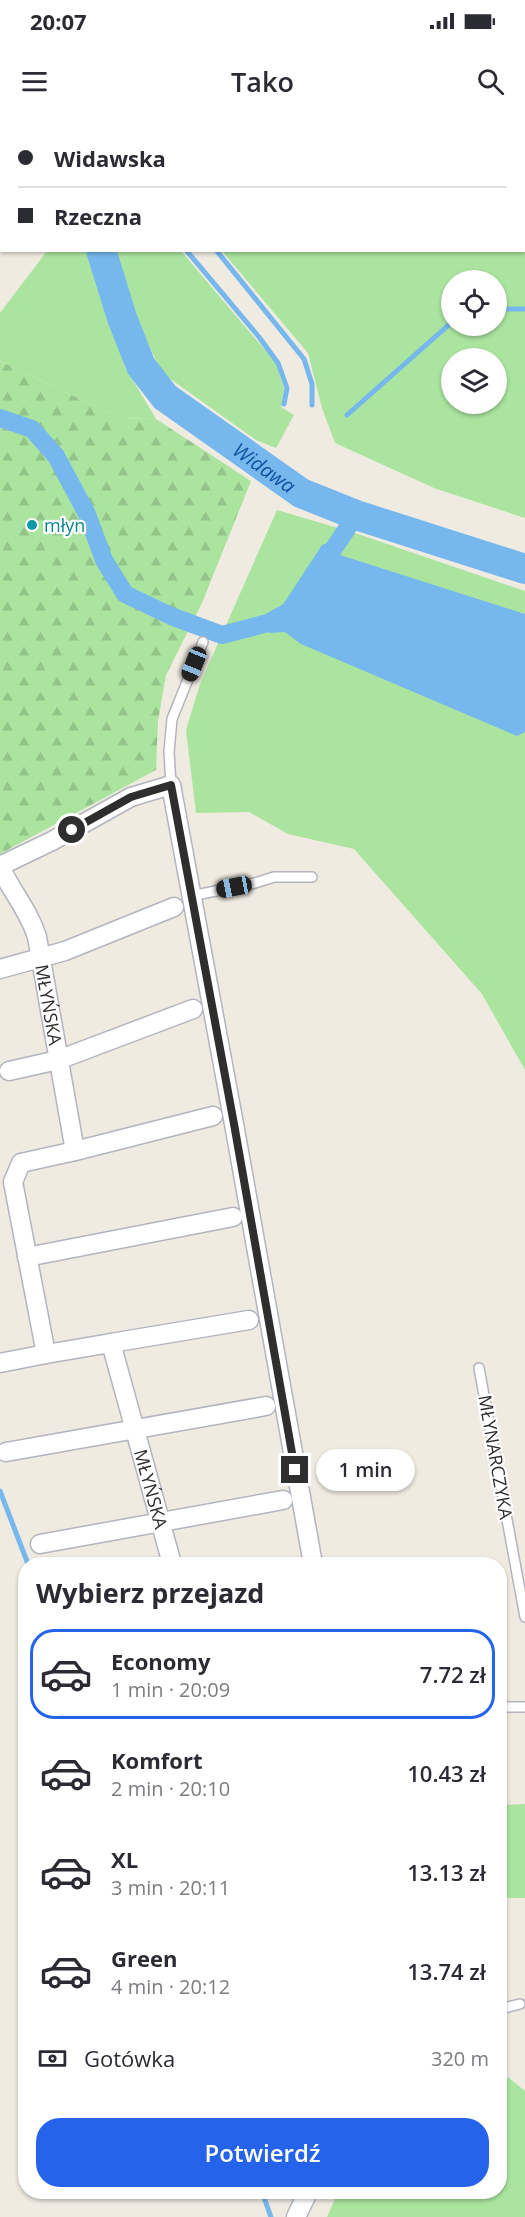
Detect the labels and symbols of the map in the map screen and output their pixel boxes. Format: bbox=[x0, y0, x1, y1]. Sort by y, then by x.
water label: Widawa bbox=[228, 436, 301, 499]
place label: młyn bbox=[44, 513, 85, 537]
marker: młyn bbox=[25, 518, 39, 532]
car bbox=[179, 644, 209, 684]
route start bbox=[58, 816, 85, 843]
car bbox=[215, 875, 253, 899]
street label: MŁYŃSKA bbox=[30, 962, 68, 1047]
street label: MŁYNARCZYKA bbox=[473, 1393, 519, 1522]
street label: MŁYŃSKA bbox=[129, 1446, 174, 1532]
callout: 1 min bbox=[316, 1449, 415, 1491]
route end bbox=[281, 1456, 308, 1483]

